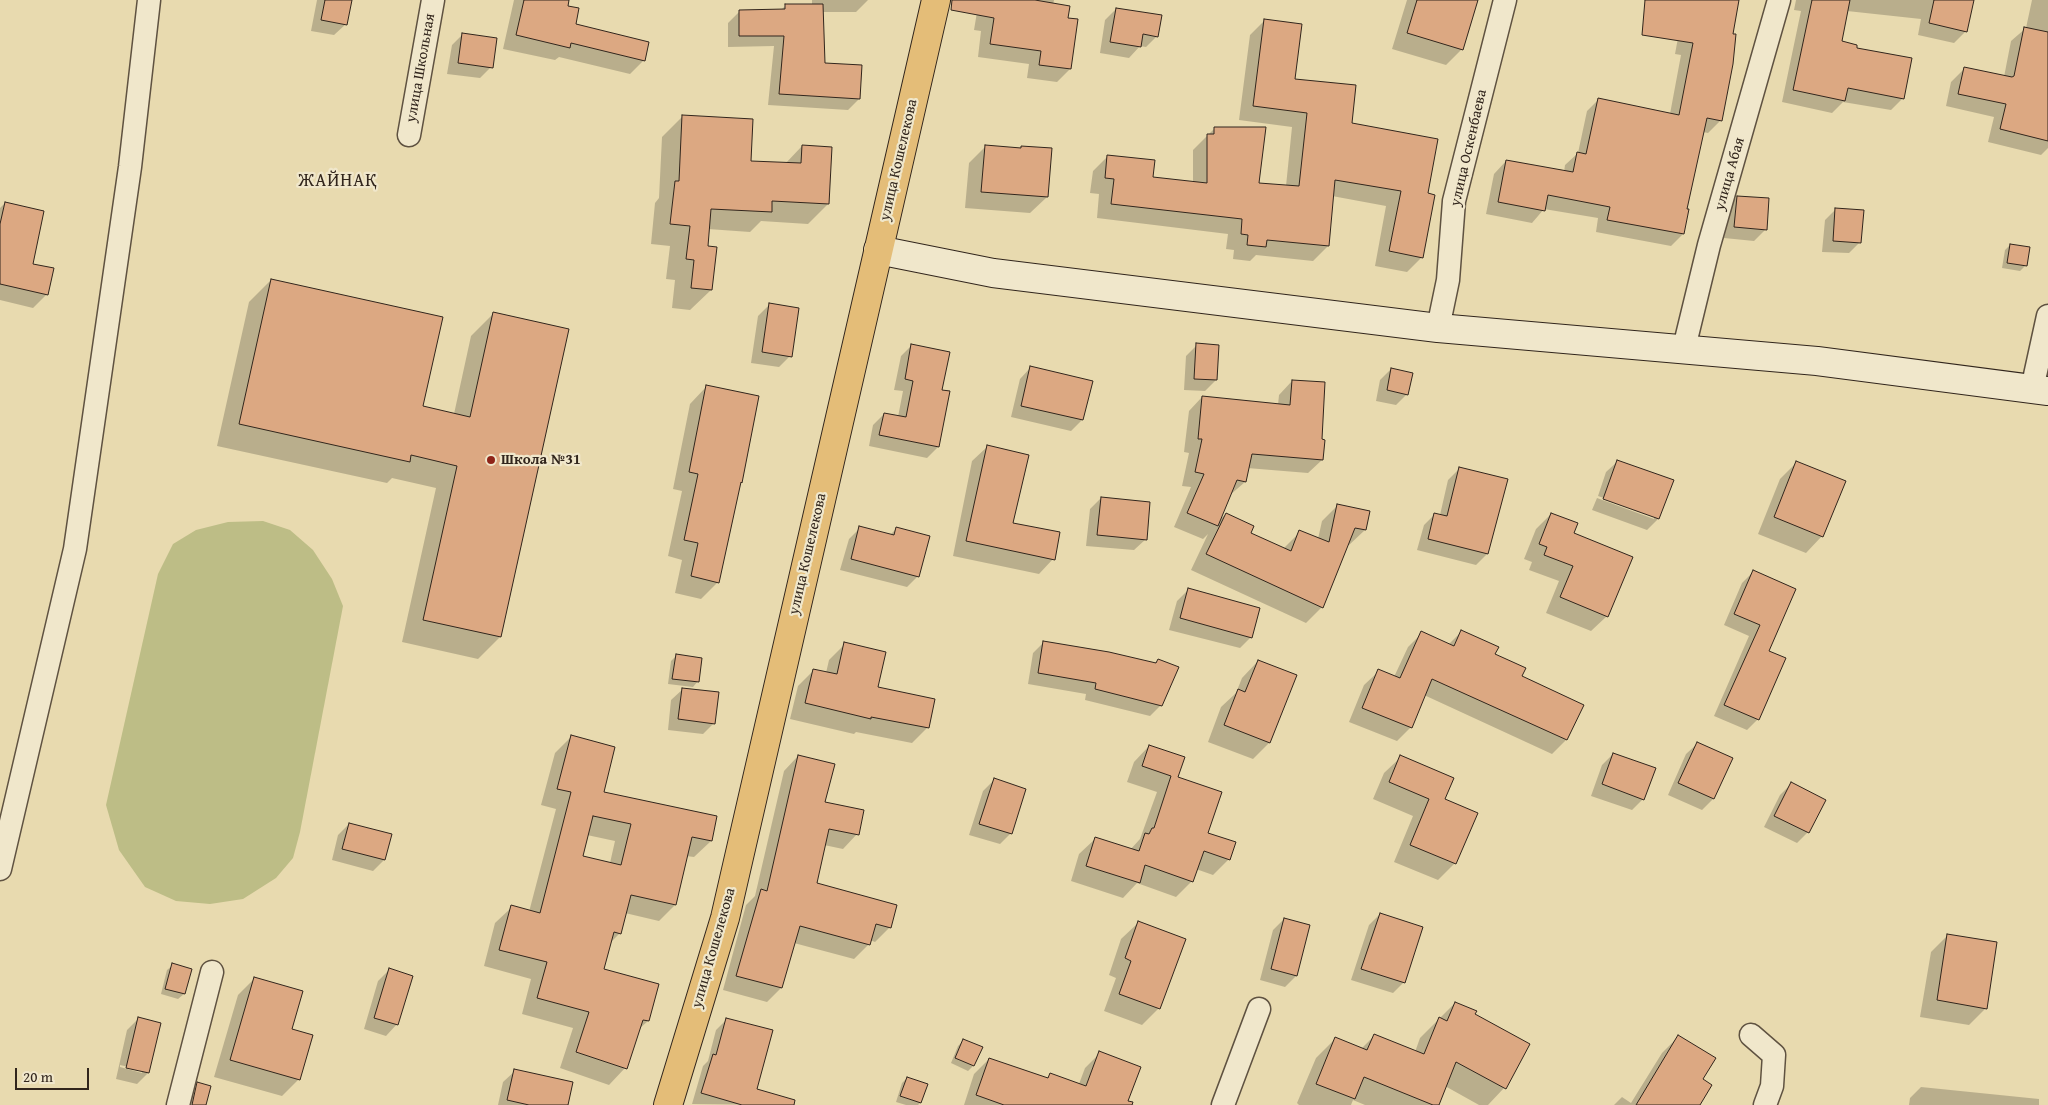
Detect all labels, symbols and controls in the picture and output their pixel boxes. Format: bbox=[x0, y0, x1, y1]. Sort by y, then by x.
street label: улица Школьная bbox=[403, 12, 439, 124]
street label: улица Оскенбаева bbox=[1447, 88, 1491, 208]
street label: улица Кошелекова bbox=[876, 97, 922, 223]
street label: улица Абая bbox=[1711, 135, 1749, 213]
district label: ЖАЙНАҚ bbox=[298, 170, 378, 192]
place label: Школа №31 bbox=[501, 451, 581, 469]
marker: Школа №31 bbox=[485, 454, 497, 466]
street label: улица Кошелекова bbox=[785, 491, 831, 617]
street label: улица Кошелекова bbox=[688, 886, 740, 1010]
scale bar bbox=[18, 1058, 91, 1090]
text: 20 m bbox=[23, 1066, 53, 1087]

